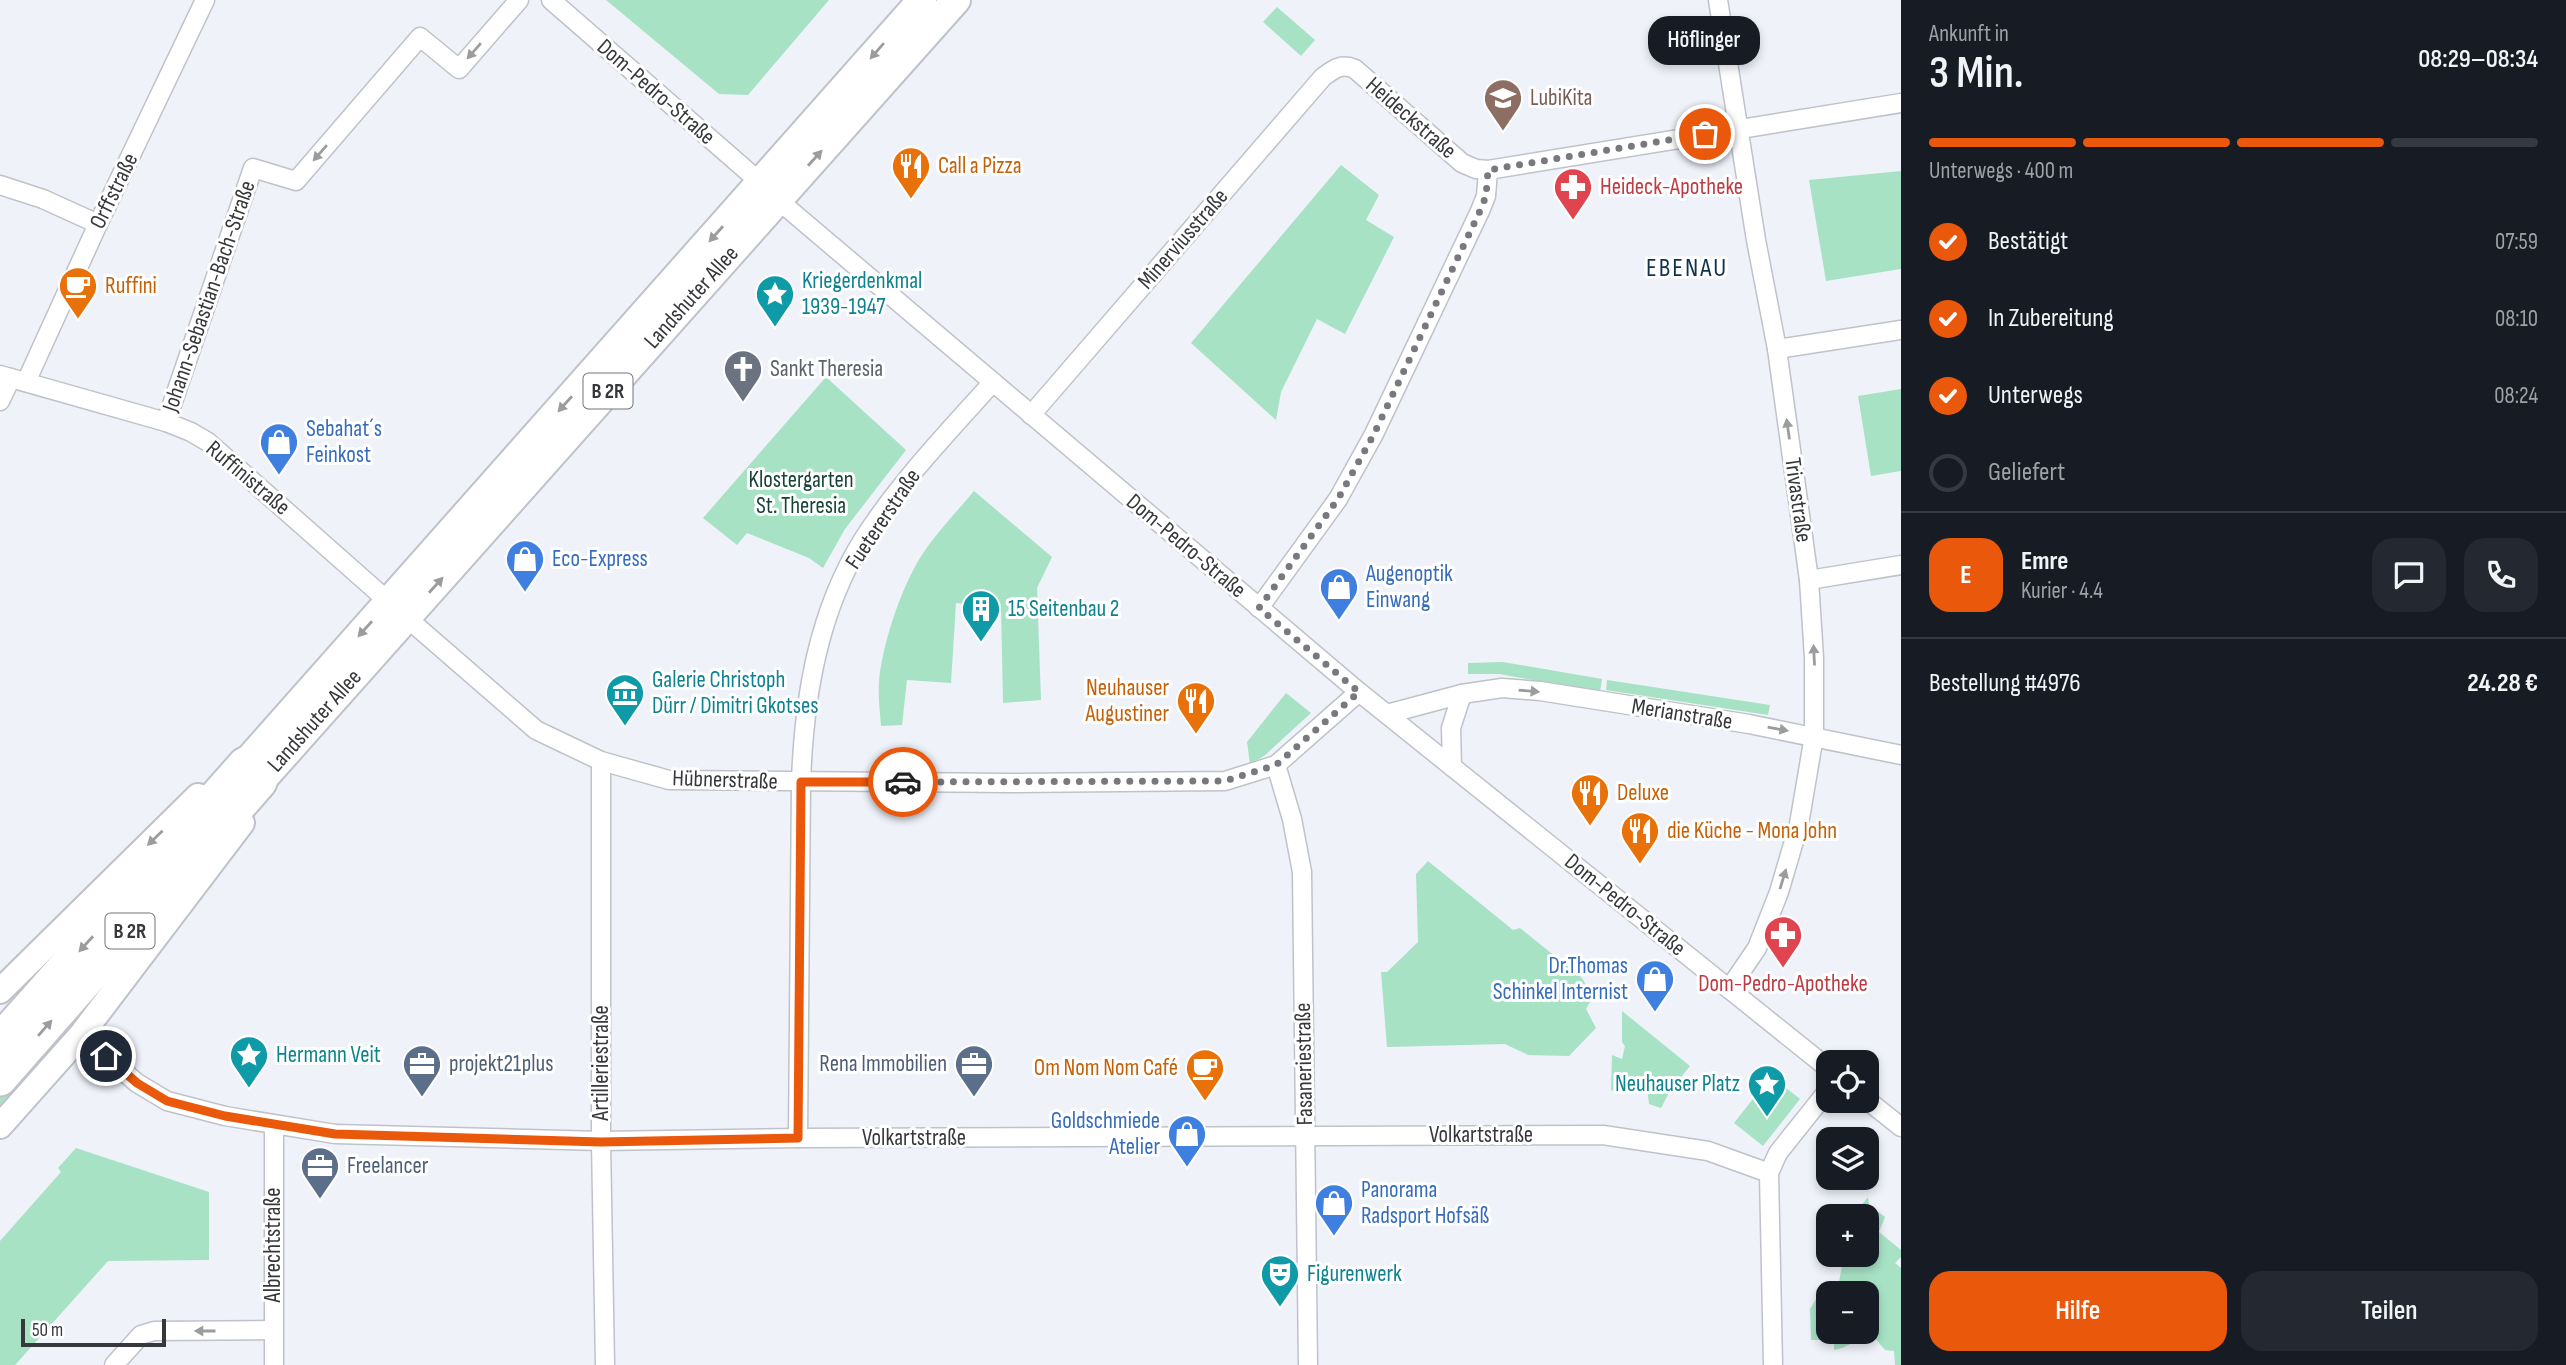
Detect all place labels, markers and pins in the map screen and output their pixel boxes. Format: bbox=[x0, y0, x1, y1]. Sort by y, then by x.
callout: Höflinger bbox=[1649, 15, 1761, 64]
school or university icon: LubiKita bbox=[1482, 77, 1524, 132]
place label: LubiKita bbox=[1530, 84, 1592, 112]
pin bbox=[1675, 104, 1735, 164]
restaurant icon: Call a Pizza bbox=[890, 145, 932, 200]
place label: Call a Pizza bbox=[938, 152, 1022, 180]
pharmacy icon: Heideck-Apotheke bbox=[1552, 166, 1594, 221]
place label: Heideck-Apotheke bbox=[1600, 173, 1743, 201]
cafe icon: Ruffini bbox=[57, 265, 99, 320]
place label: Kriegerdenkmal 1939-1947 bbox=[802, 267, 922, 321]
place label: Ruffini bbox=[105, 272, 157, 300]
place icon: Kriegerdenkmal 1939-1947 bbox=[754, 273, 796, 328]
church icon: Sankt Theresia bbox=[722, 348, 764, 403]
place label: Sankt Theresia bbox=[770, 355, 883, 383]
place label: Sebahat´s Feinkost bbox=[306, 415, 382, 469]
shop icon: Sebahat´s Feinkost bbox=[258, 421, 300, 476]
shop icon: Eco-Express bbox=[504, 538, 546, 593]
place label: Eco-Express bbox=[552, 545, 648, 573]
place label: Augenoptik Einwang bbox=[1365, 560, 1453, 614]
shop icon: Augenoptik Einwang bbox=[1318, 566, 1360, 621]
building icon: 15 Seitenbau 2 bbox=[960, 588, 1002, 643]
place label: 15 Seitenbau 2 bbox=[1008, 595, 1119, 623]
place label: Galerie Christoph Dürr / Dimitri Gkotses bbox=[652, 666, 818, 720]
museum icon: Galerie Christoph Dürr / Dimitri Gkotses bbox=[604, 672, 646, 727]
place label: Neuhauser Augustiner bbox=[1085, 674, 1169, 728]
restaurant icon: Neuhauser Augustiner bbox=[1175, 680, 1217, 735]
restaurant icon: Deluxe bbox=[1569, 772, 1611, 827]
place label: Deluxe bbox=[1617, 779, 1669, 807]
restaurant icon: die Küche - Mona John bbox=[1619, 810, 1661, 865]
place label: die Küche - Mona John bbox=[1667, 817, 1837, 845]
pharmacy icon: Dom-Pedro-Apotheke bbox=[1762, 914, 1804, 969]
place label: Dr.Thomas Schinkel Internist bbox=[1493, 952, 1628, 1006]
shop icon: Dr.Thomas Schinkel Internist bbox=[1634, 958, 1676, 1013]
place label: Dom-Pedro-Apotheke bbox=[1698, 970, 1868, 998]
pin bbox=[76, 1026, 136, 1086]
place icon: Hermann Veit bbox=[228, 1034, 270, 1089]
place label: Hermann Veit bbox=[276, 1041, 381, 1069]
office icon: projekt21plus bbox=[401, 1043, 443, 1098]
office icon: Rena Immobilien bbox=[953, 1043, 995, 1098]
cafe icon: Om Nom Nom Café bbox=[1184, 1047, 1226, 1102]
place label: projekt21plus bbox=[449, 1050, 553, 1078]
place label: Rena Immobilien bbox=[819, 1050, 947, 1078]
place label: Om Nom Nom Café bbox=[1034, 1054, 1178, 1082]
place icon: Neuhauser Platz bbox=[1746, 1063, 1788, 1118]
place label: Neuhauser Platz bbox=[1615, 1070, 1740, 1098]
place label: Goldschmiede Atelier bbox=[1051, 1107, 1160, 1161]
shop icon: Goldschmiede Atelier bbox=[1166, 1113, 1208, 1168]
office icon: Freelancer bbox=[299, 1145, 341, 1200]
place label: Freelancer bbox=[347, 1152, 429, 1180]
place label: Panorama Radsport Hofsäß bbox=[1361, 1176, 1489, 1230]
shop icon: Panorama Radsport Hofsäß bbox=[1313, 1182, 1355, 1237]
theatre icon: Figurenwerk bbox=[1259, 1253, 1301, 1308]
place label: Figurenwerk bbox=[1307, 1260, 1402, 1288]

